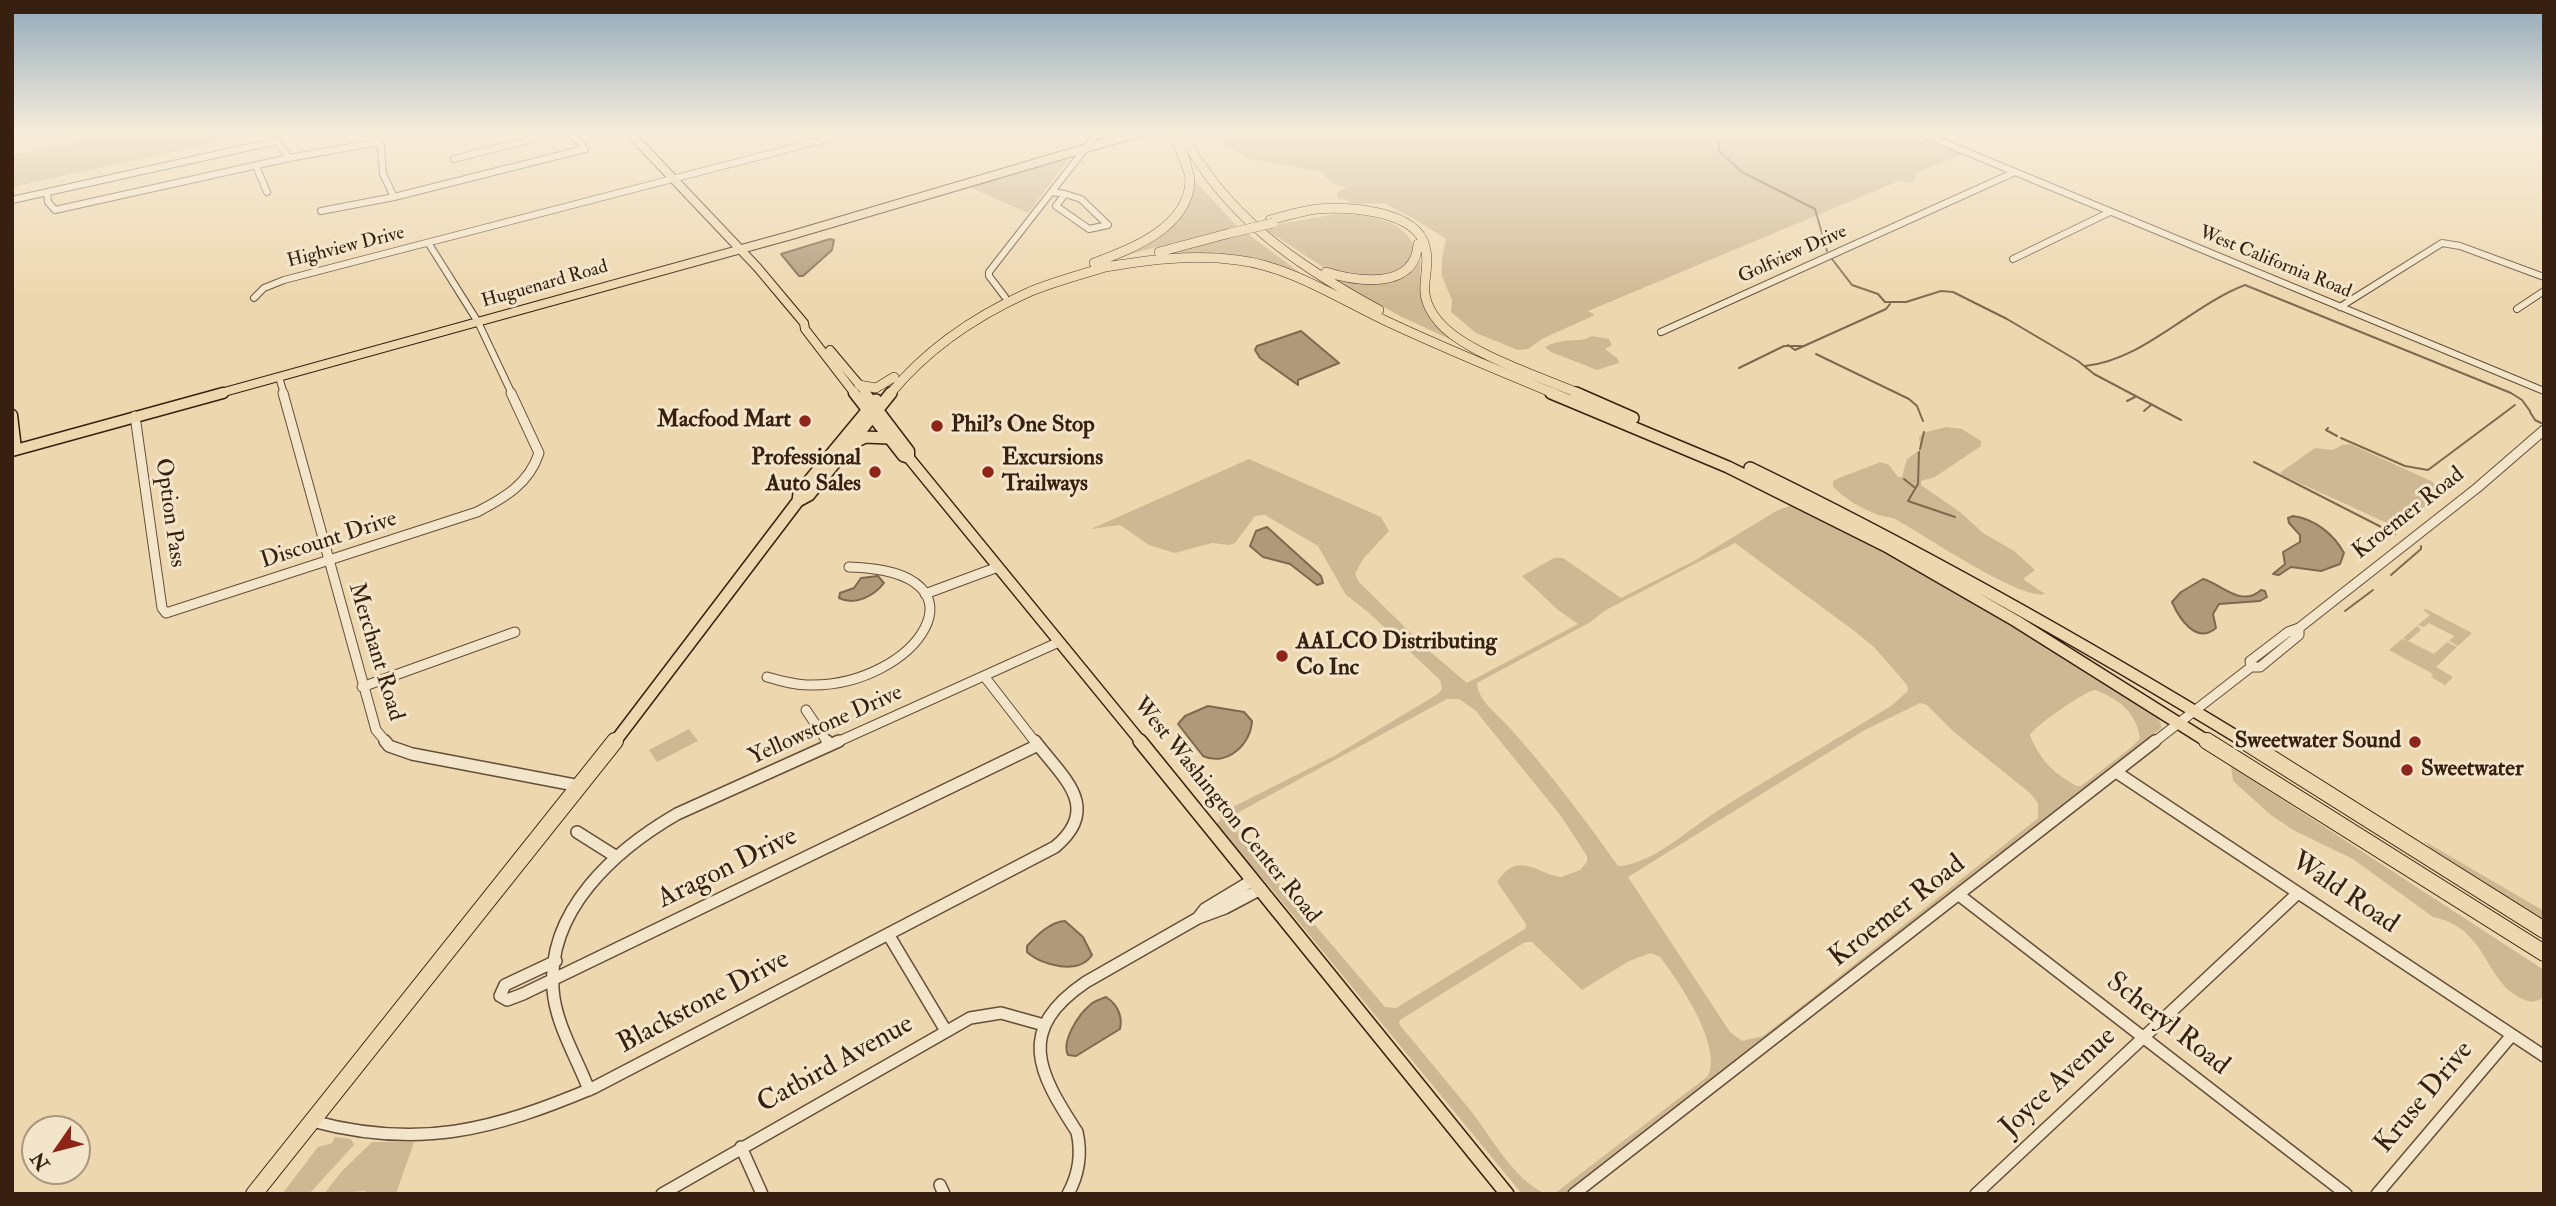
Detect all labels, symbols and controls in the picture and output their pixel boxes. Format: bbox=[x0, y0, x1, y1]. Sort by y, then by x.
street label: Golfview Drive bbox=[1735, 221, 1851, 289]
street label: Highview Drive bbox=[285, 222, 407, 274]
street label: West California Road bbox=[2195, 222, 2355, 304]
street label: Huguenard Road bbox=[479, 256, 611, 314]
place label: Macfood Mart bbox=[657, 407, 791, 435]
place label: Phil's One Stop bbox=[951, 412, 1095, 440]
marker: Macfood Mart bbox=[797, 413, 813, 429]
marker: Phil's One Stop bbox=[929, 418, 945, 434]
place label: Professional Auto Sales bbox=[751, 445, 861, 499]
place label: Excursions Trailways bbox=[1002, 445, 1103, 499]
street label: Option Pass bbox=[148, 457, 190, 569]
street label: Kroemer Road bbox=[2348, 462, 2470, 566]
marker: Professional Auto Sales bbox=[867, 464, 883, 480]
marker: Excursions Trailways bbox=[980, 464, 996, 480]
street label: Discount Drive bbox=[257, 506, 401, 576]
street label: Merchant Road bbox=[341, 580, 409, 724]
place label: AALCO Distributing Co Inc bbox=[1296, 629, 1497, 683]
marker: AALCO Distributing Co Inc bbox=[1274, 648, 1290, 664]
street label: Yellowstone Drive bbox=[745, 680, 907, 772]
street label: West Washington Center Road bbox=[1126, 692, 1326, 930]
place label: Sweetwater Sound bbox=[2235, 728, 2401, 756]
marker: Sweetwater Sound bbox=[2407, 734, 2423, 750]
place label: Sweetwater bbox=[2421, 756, 2524, 784]
marker: Sweetwater bbox=[2399, 762, 2415, 778]
street label: Aragon Drive bbox=[653, 821, 803, 917]
street label: Wald Road bbox=[2284, 846, 2404, 942]
street label: Kroemer Road bbox=[1823, 849, 1973, 975]
street label: Blackstone Drive bbox=[612, 944, 796, 1062]
street label: Scheryl Road bbox=[2099, 966, 2235, 1084]
street label: Catbird Avenue bbox=[752, 1008, 920, 1122]
street label: Joyce Avenue bbox=[1994, 1021, 2124, 1145]
street label: Kruse Drive bbox=[2368, 1035, 2482, 1161]
north arrow bbox=[21, 1115, 91, 1185]
text: N bbox=[26, 1147, 55, 1175]

